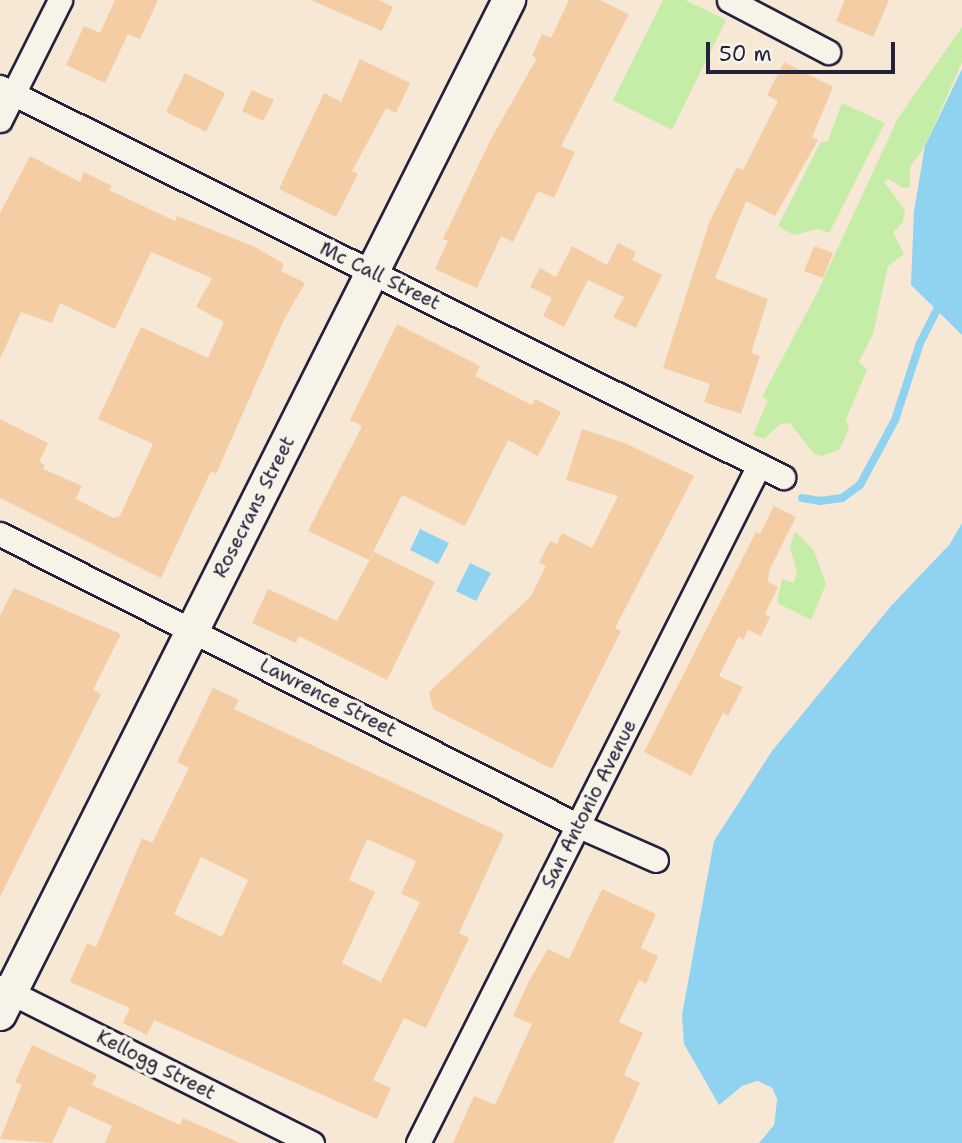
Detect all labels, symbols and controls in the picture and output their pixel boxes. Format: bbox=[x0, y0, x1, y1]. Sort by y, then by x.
scale bar bbox=[710, 28, 899, 72]
text: 50 m bbox=[719, 40, 772, 68]
street label: Mc Call Street bbox=[316, 237, 444, 315]
street label: Rosecrans Street bbox=[209, 433, 299, 581]
street label: Lawrence Street bbox=[256, 654, 400, 742]
street label: San Antonio Avenue bbox=[537, 716, 641, 892]
street label: Kellogg Street bbox=[93, 1025, 219, 1105]

